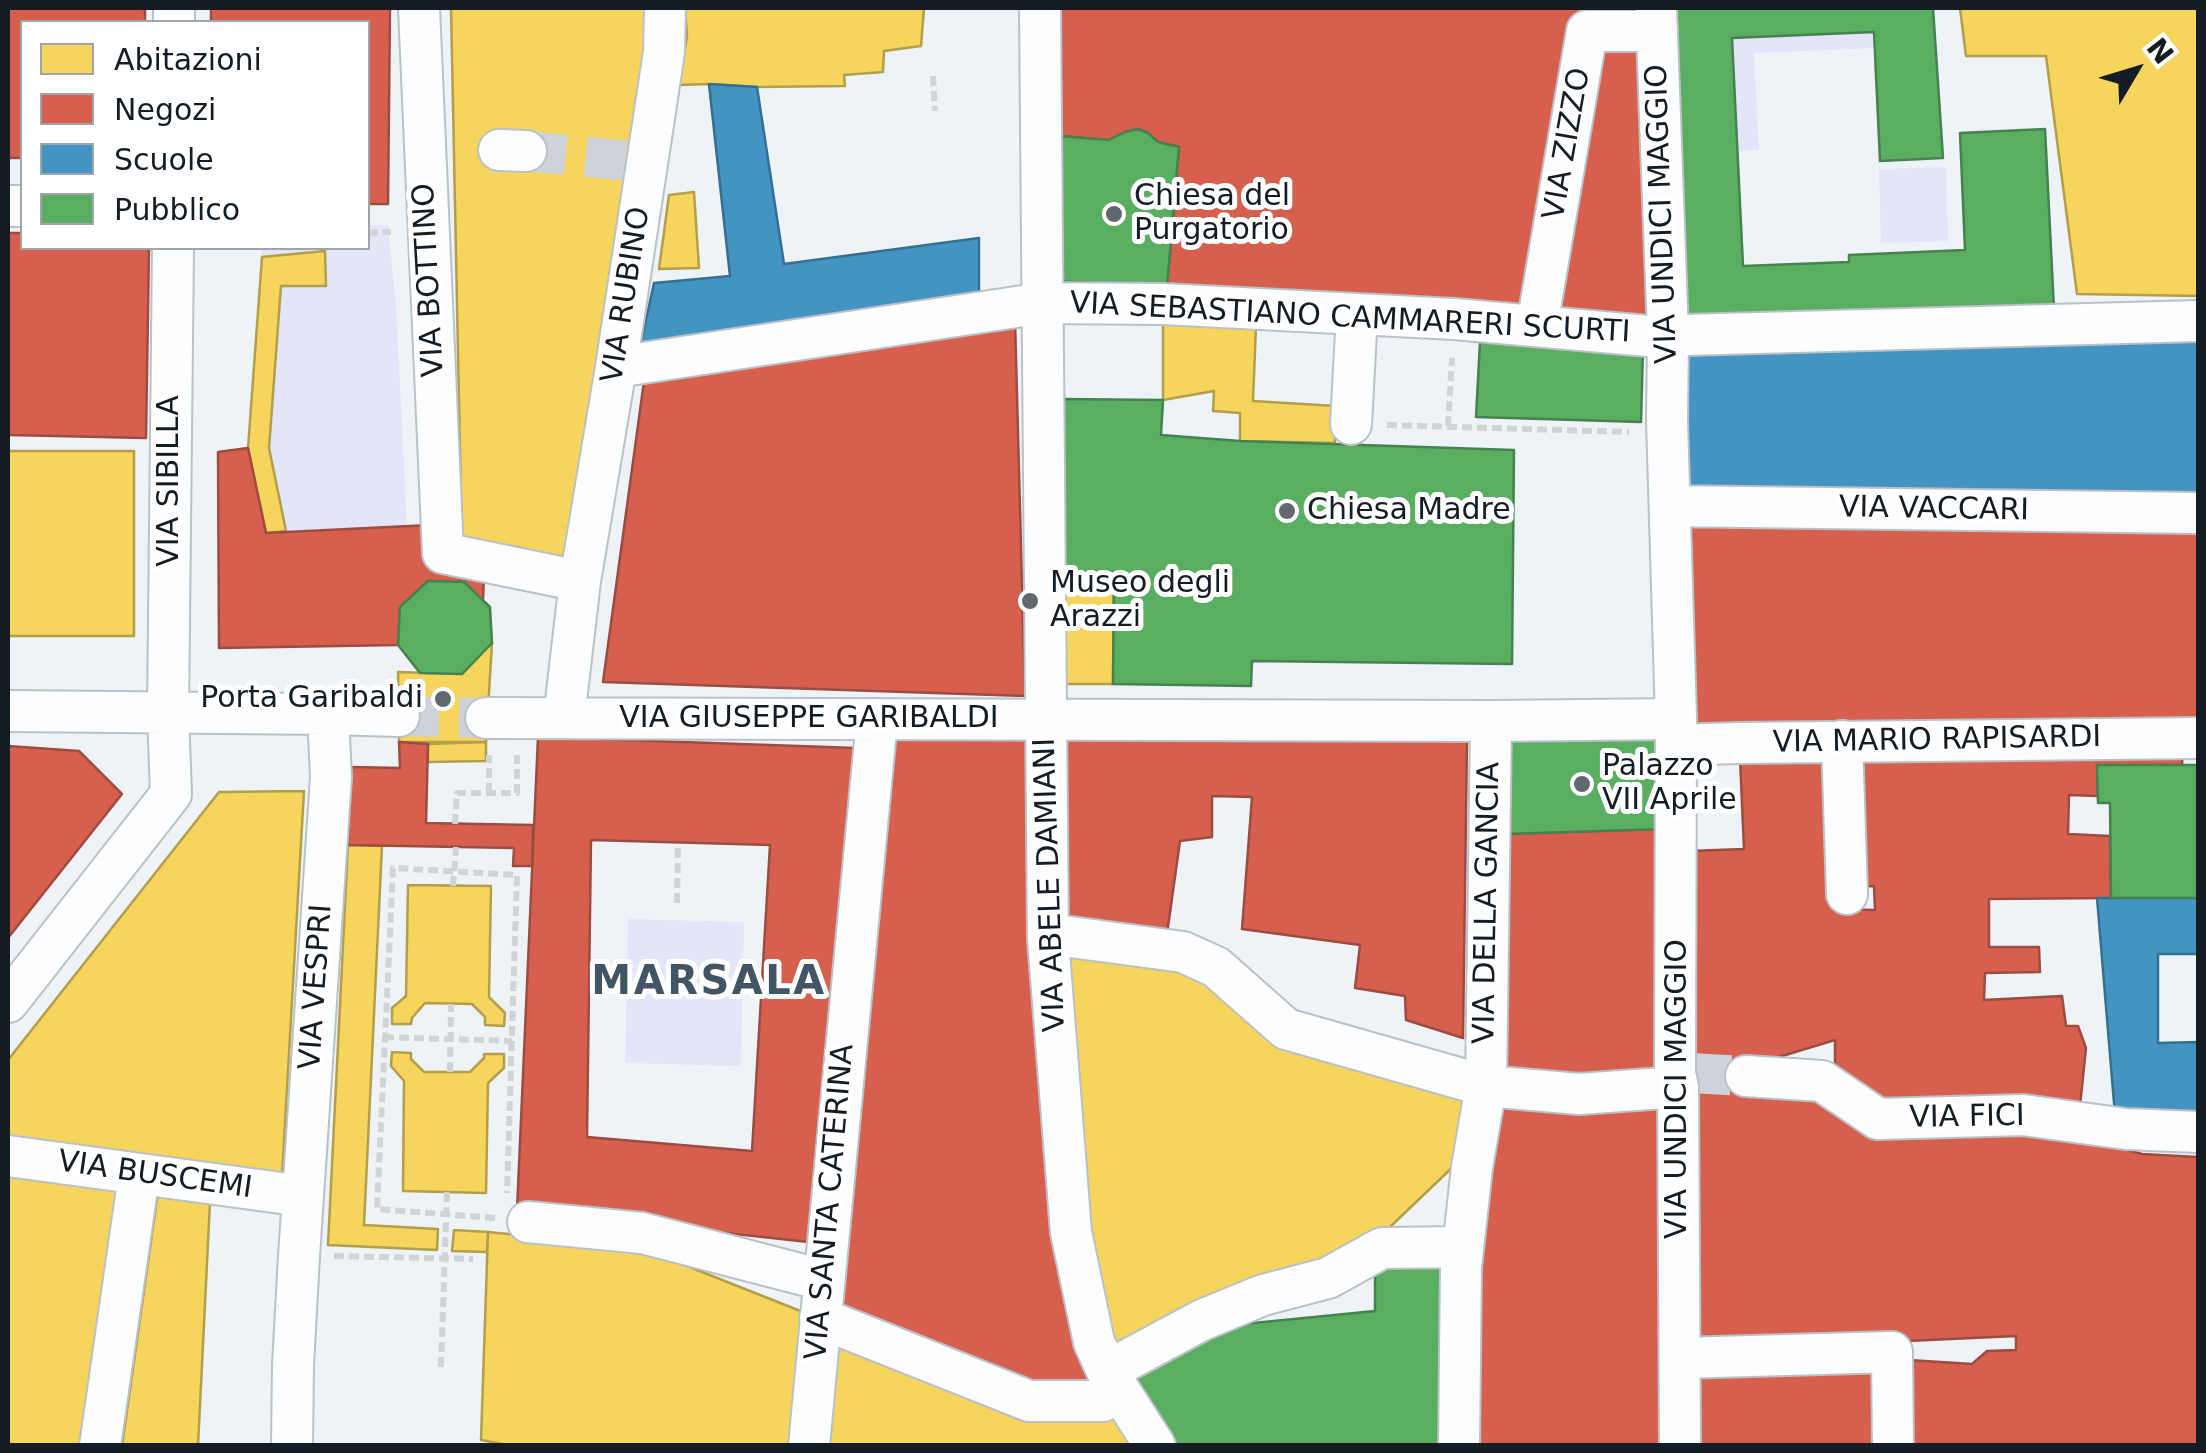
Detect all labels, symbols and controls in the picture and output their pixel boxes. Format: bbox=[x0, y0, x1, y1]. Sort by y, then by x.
legend bbox=[20, 20, 370, 250]
north arrow bbox=[2086, 20, 2186, 120]
text: N bbox=[2140, 32, 2180, 71]
text: Abitazioni bbox=[114, 42, 262, 77]
street label: VIA UNDICI MAGGIO bbox=[1640, 63, 1686, 365]
street label: VIA ZIZZO bbox=[1537, 65, 1599, 223]
text: Negozi bbox=[114, 92, 216, 127]
text: Scuole bbox=[114, 142, 214, 177]
place label: Chiesa del Purgatorio bbox=[1134, 179, 1290, 250]
street label: VIA BOTTINO bbox=[407, 182, 453, 378]
text: Pubblico bbox=[114, 192, 240, 227]
marker: Chiesa del Purgatorio bbox=[1103, 203, 1125, 225]
street label: VIA RUBINO bbox=[595, 204, 659, 386]
street label: VIA SEBASTIANO CAMMARERI SCURTI bbox=[1069, 286, 1631, 352]
street label: VIA SIBILLA bbox=[152, 395, 188, 567]
street label: VIA VACCARI bbox=[1839, 490, 2029, 530]
place label: Chiesa Madre bbox=[1307, 493, 1511, 529]
marker: Chiesa Madre bbox=[1276, 500, 1298, 522]
place label: Museo degli Arazzi bbox=[1050, 566, 1230, 636]
marker: Museo degli Arazzi bbox=[1019, 590, 1041, 612]
place label: Porta Garibaldi bbox=[200, 681, 423, 717]
marker: Porta Garibaldi bbox=[432, 688, 454, 710]
street label: VIA GIUSEPPE GARIBALDI bbox=[619, 701, 999, 737]
street label: VIA MARIO RAPISARDI bbox=[1772, 720, 2102, 762]
street label: VIA ABELE DAMIANI bbox=[1028, 737, 1074, 1033]
place label: Palazzo VII Aprile bbox=[1602, 749, 1737, 820]
street label: VIA DELLA GANCIA bbox=[1468, 762, 1508, 1044]
marker: Palazzo VII Aprile bbox=[1571, 773, 1593, 795]
street label: VIA VESPRI bbox=[293, 903, 341, 1071]
street label: VIA UNDICI MAGGIO bbox=[1660, 939, 1696, 1239]
district label: MARSALA bbox=[591, 960, 827, 1008]
street label: VIA SANTA CATERINA bbox=[799, 1042, 863, 1362]
street label: VIA FICI bbox=[1909, 1099, 2025, 1137]
street label: VIA BUSCEMI bbox=[56, 1145, 254, 1207]

